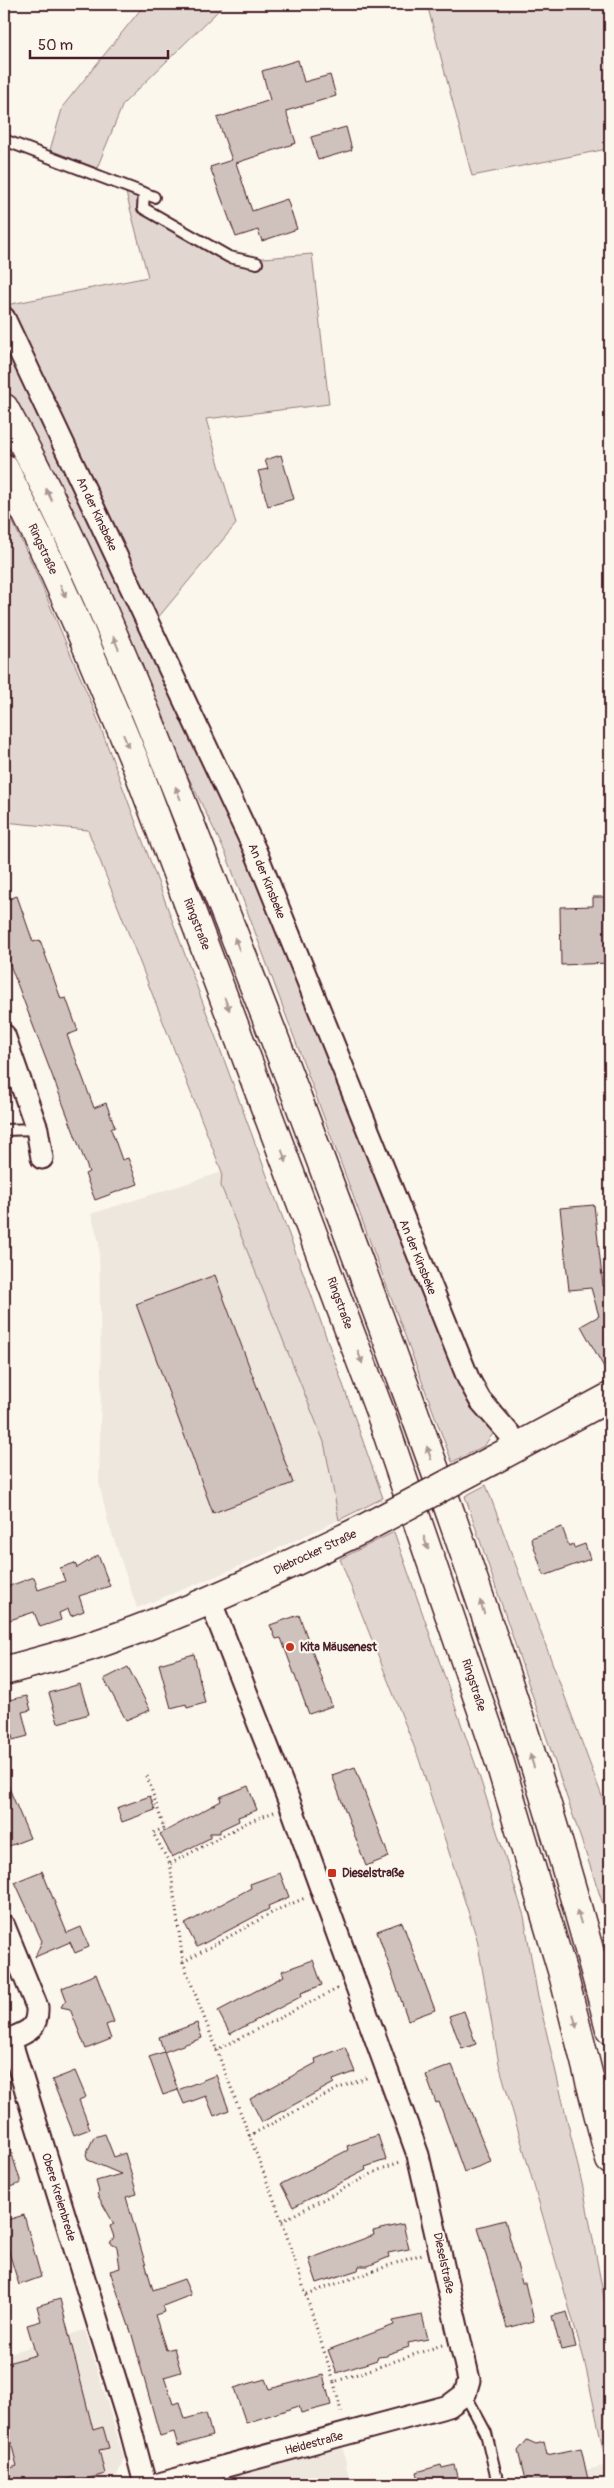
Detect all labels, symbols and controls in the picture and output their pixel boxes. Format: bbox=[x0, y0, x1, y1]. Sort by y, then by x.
scale bar bbox=[30, 28, 168, 60]
text: 50 m bbox=[38, 36, 73, 55]
street label: An der Kinsbeke bbox=[73, 475, 120, 554]
one-way arrow bbox=[45, 488, 53, 502]
street label: Ringstraße bbox=[24, 521, 61, 577]
one-way arrow bbox=[59, 584, 67, 598]
one-way arrow bbox=[112, 636, 120, 650]
one-way arrow bbox=[123, 734, 131, 748]
one-way arrow bbox=[174, 785, 182, 800]
street label: An der Kinsbeke bbox=[245, 841, 288, 921]
street label: Ringstraße bbox=[180, 896, 213, 952]
one-way arrow bbox=[233, 937, 240, 952]
one-way arrow bbox=[224, 996, 231, 1011]
one-way arrow bbox=[281, 1148, 289, 1163]
street label: An der Kinsbeke bbox=[396, 1217, 439, 1297]
street label: Ringstraße bbox=[323, 1275, 356, 1331]
one-way arrow bbox=[356, 1350, 364, 1365]
one-way arrow bbox=[424, 1445, 432, 1460]
street label: Diebrocker Straße bbox=[271, 1527, 359, 1578]
one-way arrow bbox=[422, 1536, 430, 1551]
one-way arrow bbox=[477, 1599, 485, 1614]
place label: Kita Mäusenest bbox=[300, 1640, 378, 1655]
marker: Kita Mäusenest bbox=[284, 1641, 296, 1653]
street label: Ringstraße bbox=[458, 1657, 489, 1713]
one-way arrow bbox=[528, 1753, 536, 1768]
place label: Dieselstraße bbox=[342, 1866, 405, 1881]
marker: Dieselstraße bbox=[326, 1867, 338, 1879]
one-way arrow bbox=[575, 1909, 583, 1924]
one-way arrow bbox=[571, 2013, 579, 2028]
street label: Obere Kreienbrede bbox=[38, 2151, 79, 2243]
street label: Dieselstraße bbox=[430, 2231, 457, 2295]
street label: Heidestraße bbox=[283, 2429, 345, 2458]

